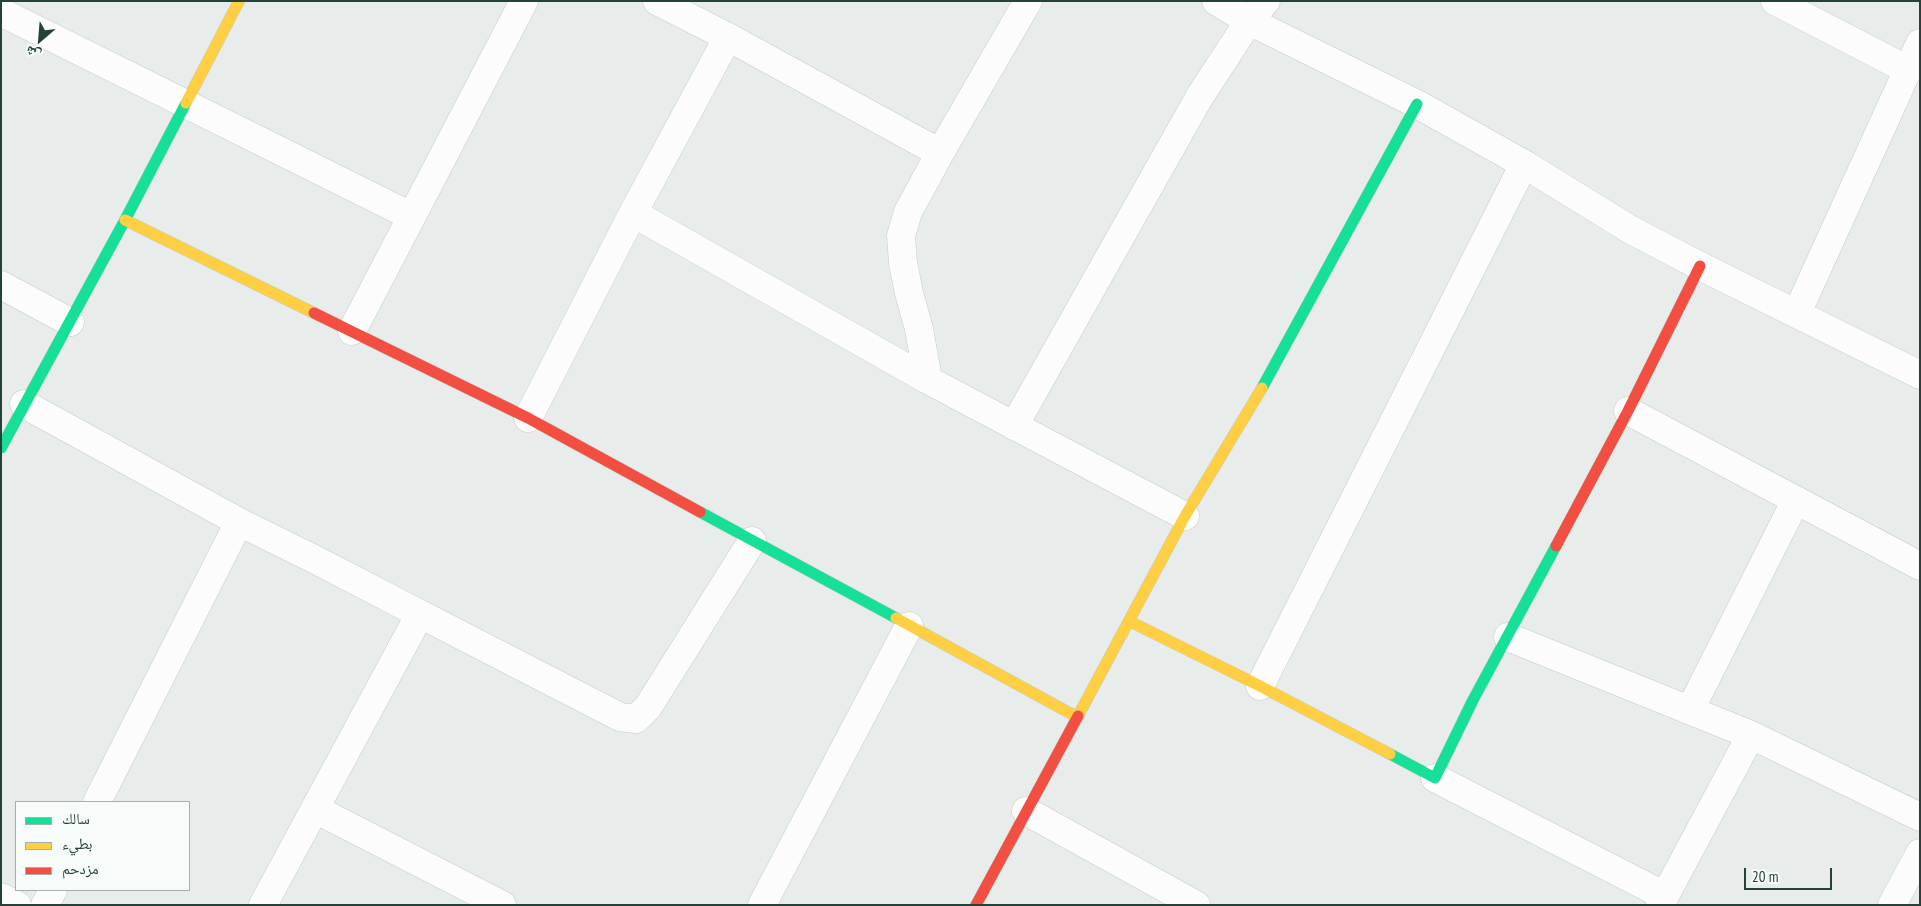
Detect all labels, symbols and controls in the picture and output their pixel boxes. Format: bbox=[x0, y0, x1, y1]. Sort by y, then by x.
north arrow bbox=[15, 15, 65, 65]
text: ش bbox=[22, 42, 44, 65]
legend bbox=[15, 801, 190, 891]
text: سالك bbox=[62, 809, 90, 828]
text: بطيء bbox=[62, 834, 92, 853]
scale bar bbox=[1746, 858, 1834, 890]
text: مزدحم bbox=[62, 859, 99, 878]
text: 20 m bbox=[1752, 867, 1778, 886]

